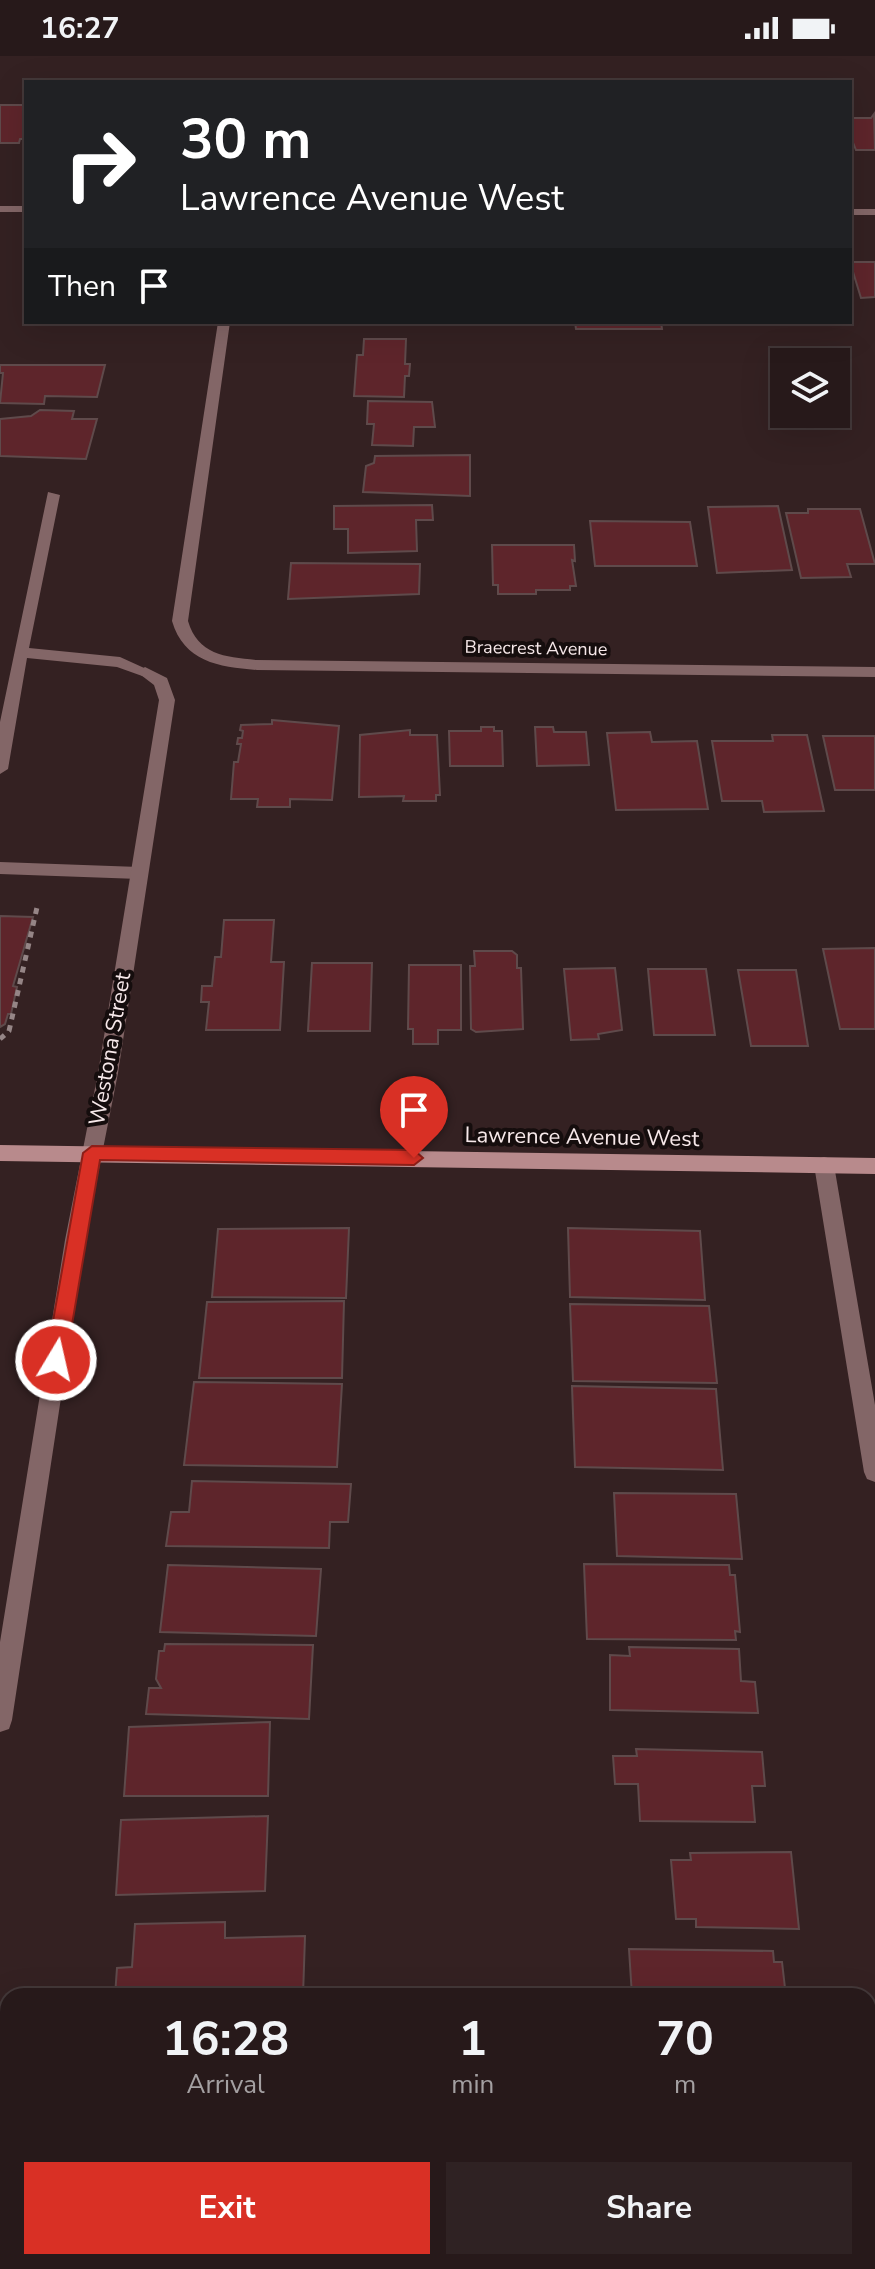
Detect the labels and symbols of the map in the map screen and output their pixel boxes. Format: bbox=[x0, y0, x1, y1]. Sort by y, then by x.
street label: Braecrest Avenue bbox=[464, 635, 608, 661]
street label: Westona Street bbox=[82, 970, 138, 1128]
pin bbox=[380, 1076, 448, 1158]
street label: Lawrence Avenue West bbox=[464, 1120, 700, 1154]
position arrow bbox=[14, 1318, 98, 1402]

